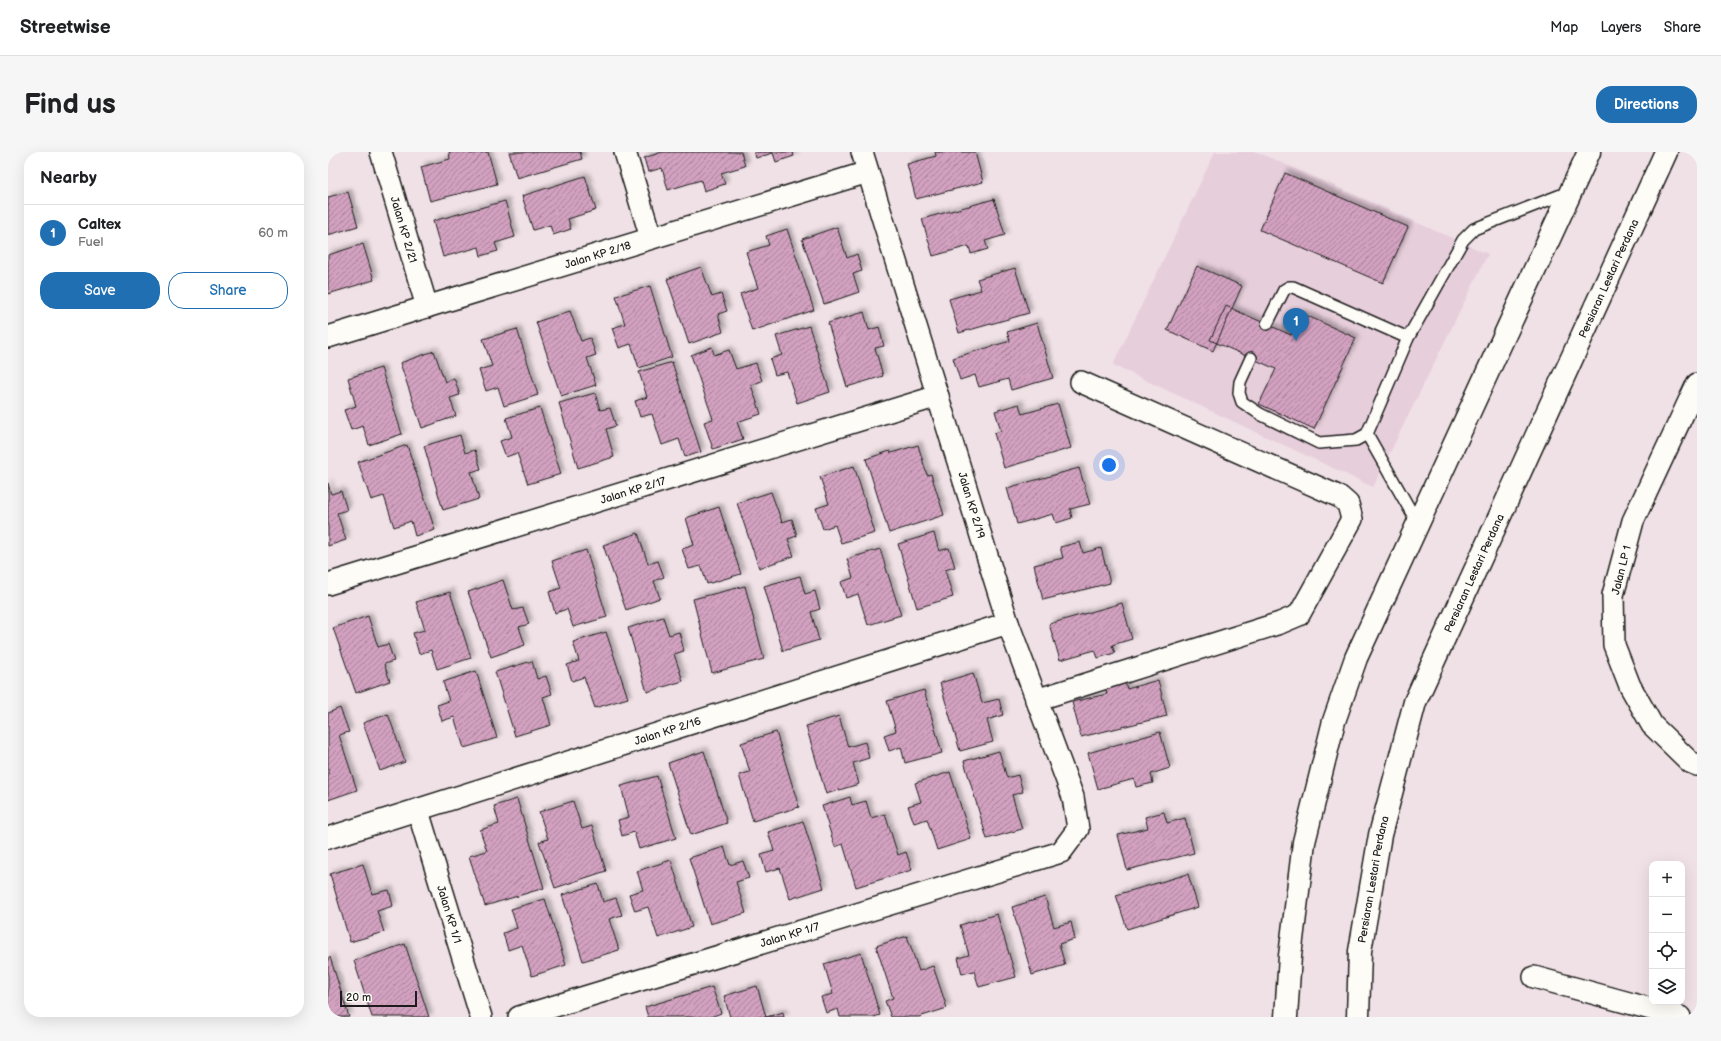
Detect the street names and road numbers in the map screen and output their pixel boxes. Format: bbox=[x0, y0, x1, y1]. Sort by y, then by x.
street label: Jalan KP 2/21 bbox=[388, 195, 420, 265]
street label: Persiaran Lestari Perdana bbox=[1576, 217, 1642, 340]
street label: Jalan KP 2/18 bbox=[563, 239, 633, 271]
street label: Jalan KP 2/19 bbox=[955, 470, 988, 540]
street label: Jalan KP 2/17 bbox=[599, 474, 668, 507]
street label: Persiaran Lestari Perdana bbox=[1442, 512, 1507, 635]
street label: Jalan LP 1 bbox=[1609, 544, 1634, 596]
street label: Jalan KP 2/16 bbox=[633, 714, 703, 748]
street label: Persiaran Lestari Perdana bbox=[1356, 814, 1392, 944]
street label: Jalan KP 1/1 bbox=[434, 884, 464, 945]
street label: Jalan KP 1/7 bbox=[759, 920, 822, 950]

